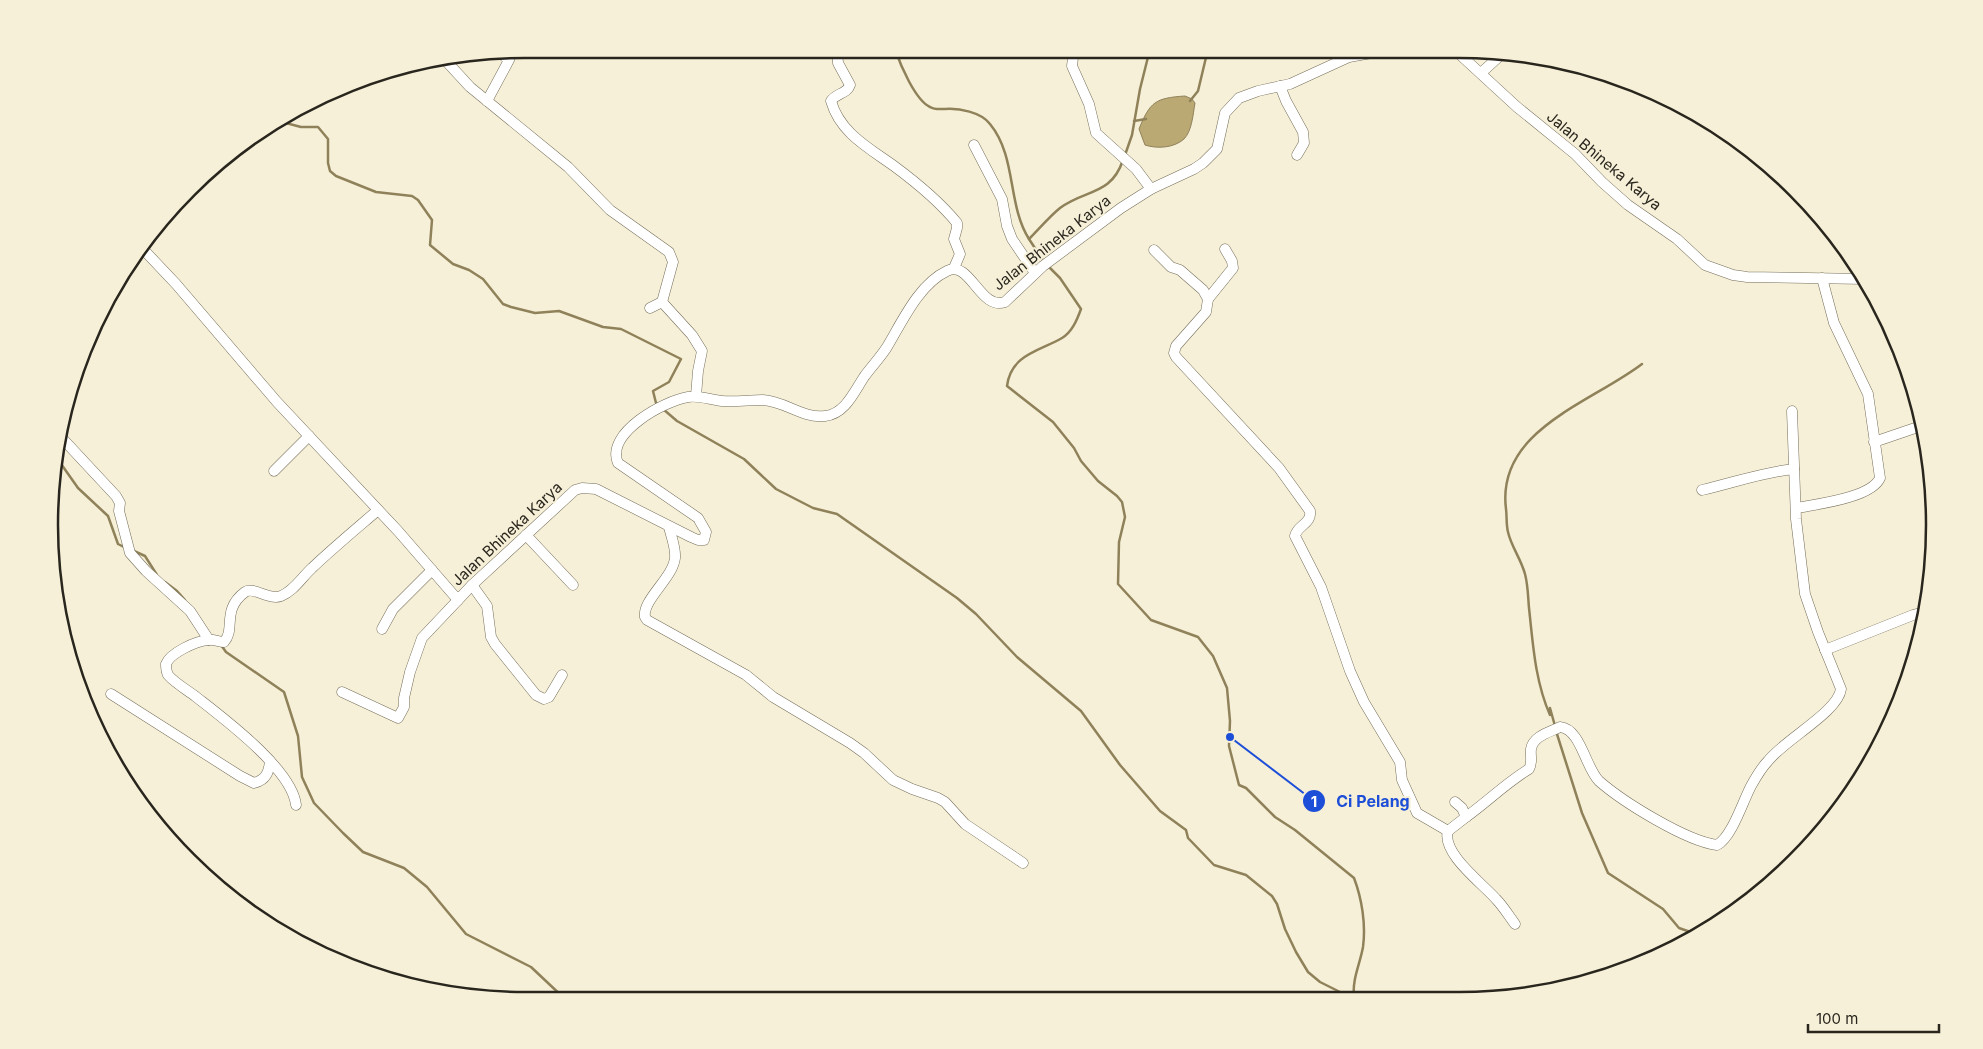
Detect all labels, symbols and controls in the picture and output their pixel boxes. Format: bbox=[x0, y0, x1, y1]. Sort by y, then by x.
street label: Jalan Bhineka Karya bbox=[1543, 107, 1666, 214]
street label: Jalan Bhineka Karya bbox=[989, 191, 1114, 294]
street label: Jalan Bhineka Karya bbox=[447, 478, 566, 590]
callout: Ci Pelang bbox=[1302, 786, 1420, 817]
text: Ci Pelang bbox=[1336, 791, 1410, 811]
text: 1 bbox=[1311, 792, 1317, 811]
scale bar bbox=[1808, 1002, 1939, 1034]
text: 100 m bbox=[1816, 1009, 1858, 1028]

